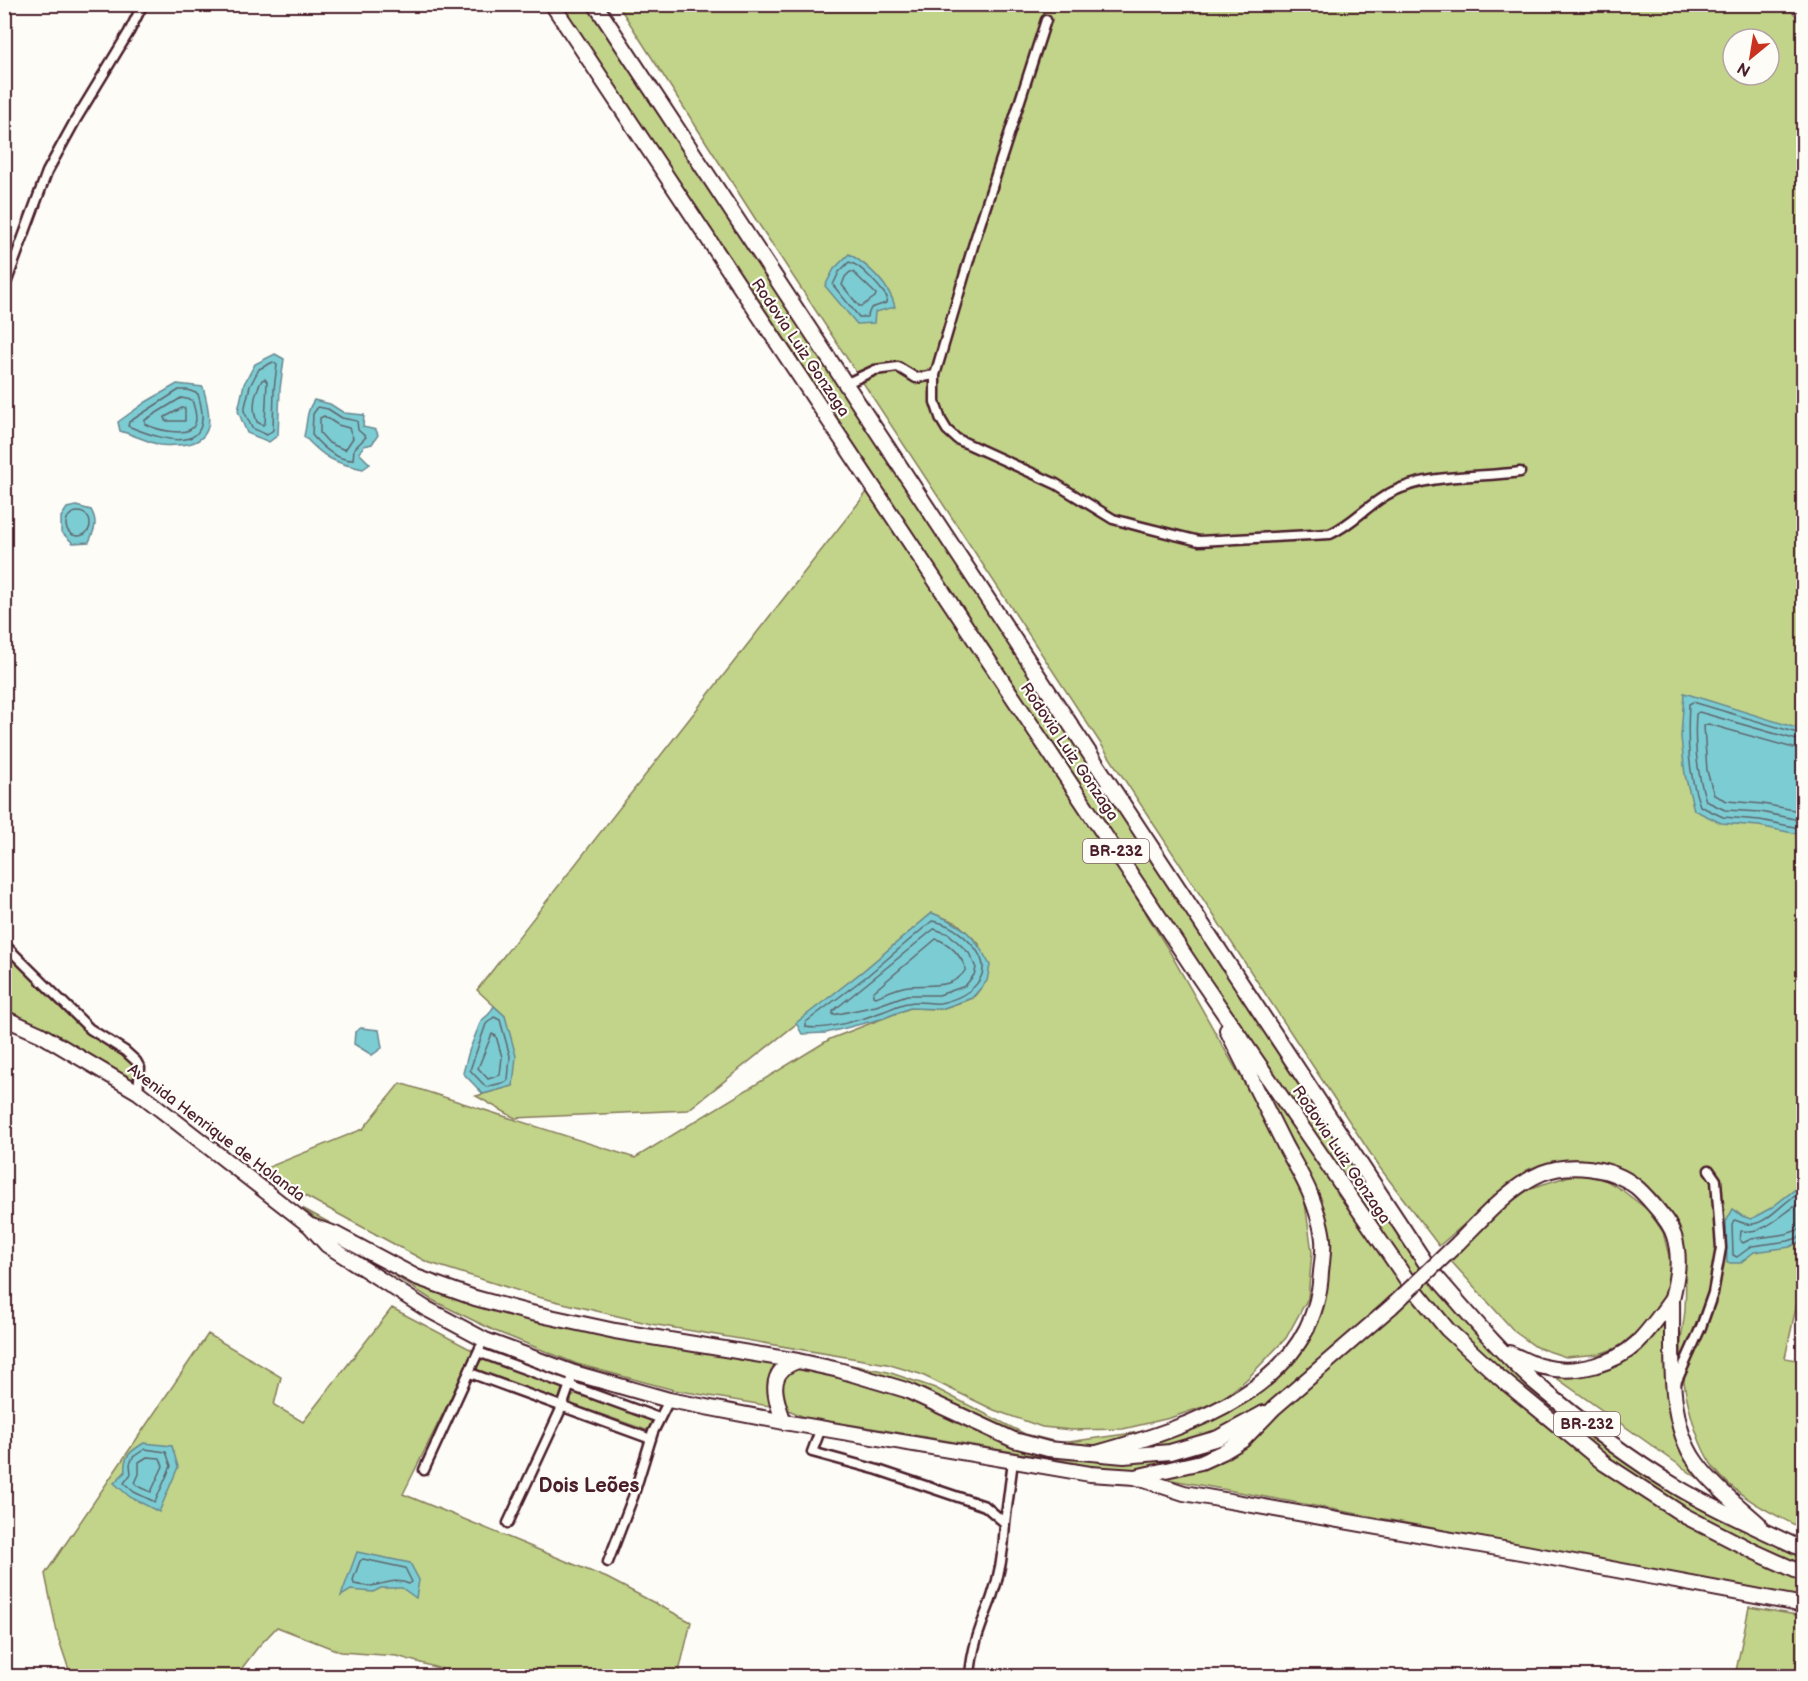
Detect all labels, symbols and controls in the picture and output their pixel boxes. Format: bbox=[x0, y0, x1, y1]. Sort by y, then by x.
north arrow bbox=[1721, 27, 1781, 87]
text: N bbox=[1734, 57, 1754, 80]
street label: Rodovia Luiz Gonzaga bbox=[747, 275, 853, 421]
street label: Rodovia Luiz Gonzaga bbox=[1016, 679, 1122, 825]
road number: BR-232 bbox=[1083, 839, 1149, 863]
street label: Avenida Henrique de Holanda bbox=[124, 1060, 308, 1206]
street label: Rodovia Luiz Gonzaga bbox=[1288, 1082, 1394, 1228]
road number: BR-232 bbox=[1554, 1412, 1620, 1436]
district label: Dois Leões bbox=[539, 1474, 640, 1498]

